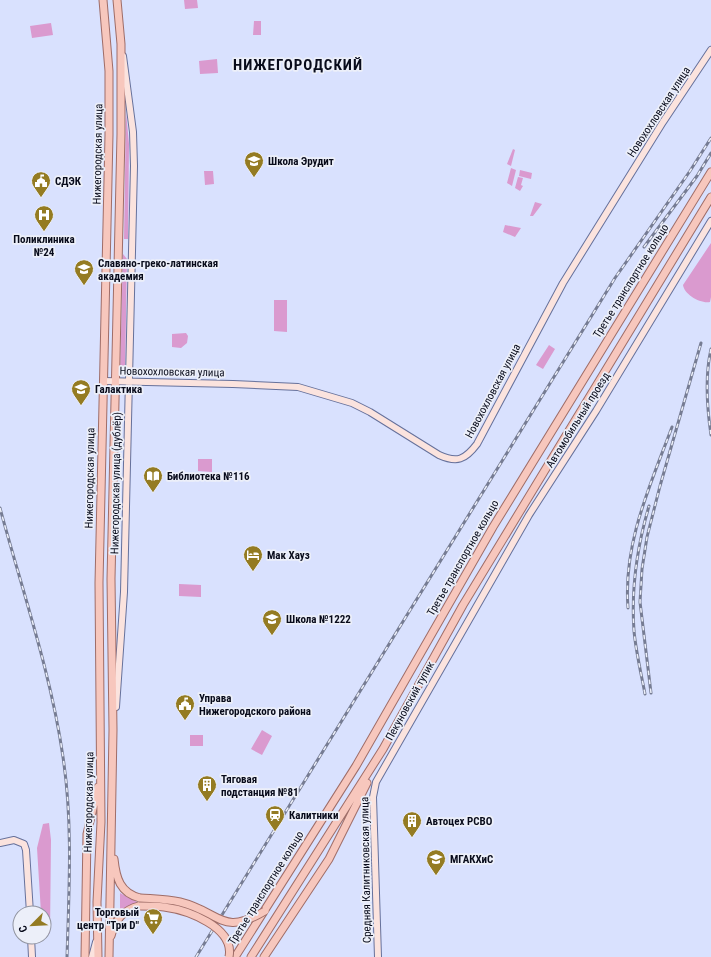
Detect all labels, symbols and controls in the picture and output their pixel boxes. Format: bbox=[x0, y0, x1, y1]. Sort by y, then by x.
district label: НИЖЕГОРОДСКИЙ bbox=[233, 56, 363, 74]
street label: Новохохловская улица bbox=[625, 64, 693, 160]
street label: Нижегородская улица bbox=[91, 103, 105, 205]
school or university icon: Школа Эрудит bbox=[243, 150, 265, 178]
place label: Школа Эрудит bbox=[268, 155, 334, 168]
public building icon: СДЭК bbox=[30, 170, 52, 198]
place label: СДЭК bbox=[55, 175, 82, 188]
hospital icon: Поликлиника №24 bbox=[33, 204, 55, 232]
street label: Третье транспортное кольцо bbox=[591, 221, 672, 340]
place label: Поликлиника №24 bbox=[13, 233, 75, 259]
place label: Славяно-греко-латинская академия bbox=[98, 257, 218, 283]
school or university icon: Славяно-греко-латинская академия bbox=[73, 258, 95, 286]
street label: Новохохловская улица bbox=[463, 342, 523, 440]
street label: Новохохловская улица bbox=[119, 365, 225, 379]
street label: Автомобильный проезд bbox=[543, 370, 613, 470]
school or university icon: Галактика bbox=[70, 378, 92, 406]
place label: Галактика bbox=[95, 383, 142, 396]
street label: Нижегородская улица (дублёр) bbox=[108, 412, 124, 554]
street label: Нижегородская улица bbox=[83, 427, 97, 529]
library icon: Библиотека №116 bbox=[142, 465, 164, 493]
place label: Библиотека №116 bbox=[167, 470, 250, 483]
street label: Третье транспортное кольцо bbox=[424, 497, 502, 618]
hotel icon: Мак Хауз bbox=[242, 544, 264, 572]
place label: Мак Хауз bbox=[267, 549, 310, 562]
school or university icon: Школа №1222 bbox=[261, 608, 283, 636]
place label: Школа №1222 bbox=[286, 613, 351, 626]
street label: Пекуновский тупик bbox=[383, 659, 437, 743]
place label: Управа Нижегородского района bbox=[199, 692, 311, 718]
public building icon: Управа Нижегородского района bbox=[174, 693, 196, 721]
street label: Нижегородская улица bbox=[82, 751, 96, 853]
place label: Тяговая подстанция №81 bbox=[221, 773, 299, 799]
building icon: Тяговая подстанция №81 bbox=[196, 774, 218, 802]
street label: Средняя Калитниковская улица bbox=[358, 797, 374, 943]
station icon: Калитники bbox=[264, 804, 286, 832]
place label: Калитники bbox=[289, 809, 338, 822]
building icon: Автоцех РСВО bbox=[401, 810, 423, 838]
place label: Автоцех РСВО bbox=[426, 815, 493, 828]
street label: Третье транспортное кольцо bbox=[226, 828, 307, 947]
school or university icon: МГАКХиС bbox=[425, 848, 447, 876]
place label: МГАКХиС bbox=[450, 853, 493, 866]
north arrow bbox=[12, 905, 52, 945]
place label: Торговый центр "Три D" bbox=[77, 906, 139, 932]
supermarket icon: Торговый центр "Три D" bbox=[142, 907, 164, 935]
text: С bbox=[16, 923, 31, 934]

